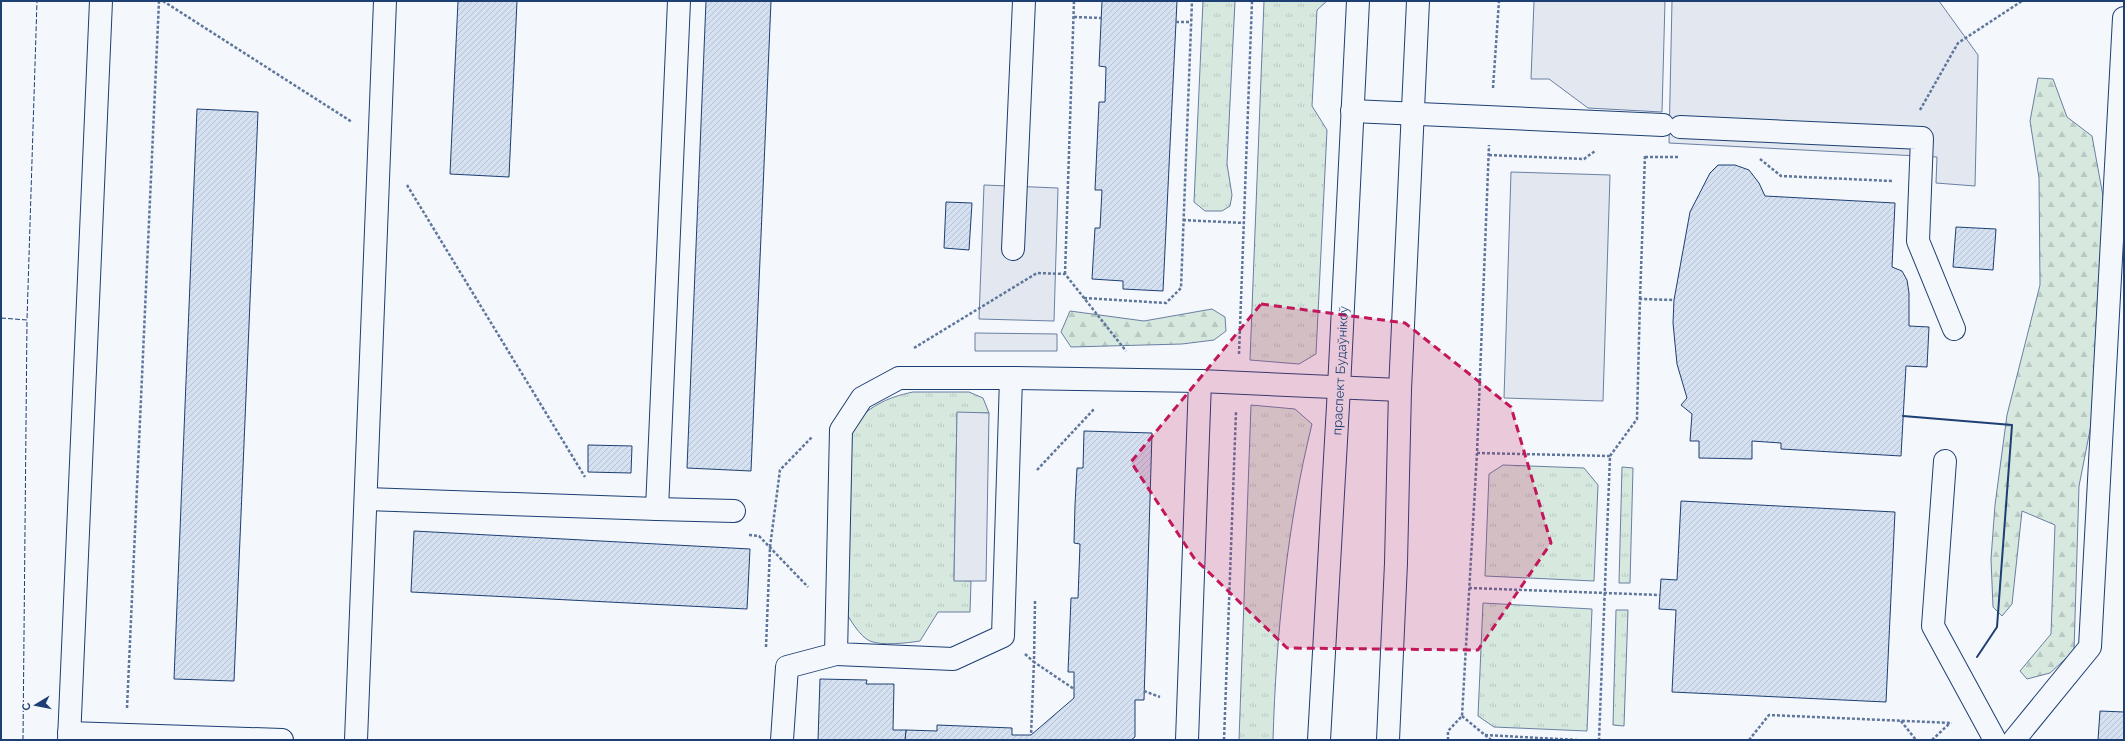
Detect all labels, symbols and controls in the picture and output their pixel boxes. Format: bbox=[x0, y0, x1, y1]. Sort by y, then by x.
street label: праспект Будаўнікоў bbox=[1329, 306, 1351, 436]
north arrow bbox=[16, 685, 56, 725]
text: С bbox=[20, 701, 34, 711]

